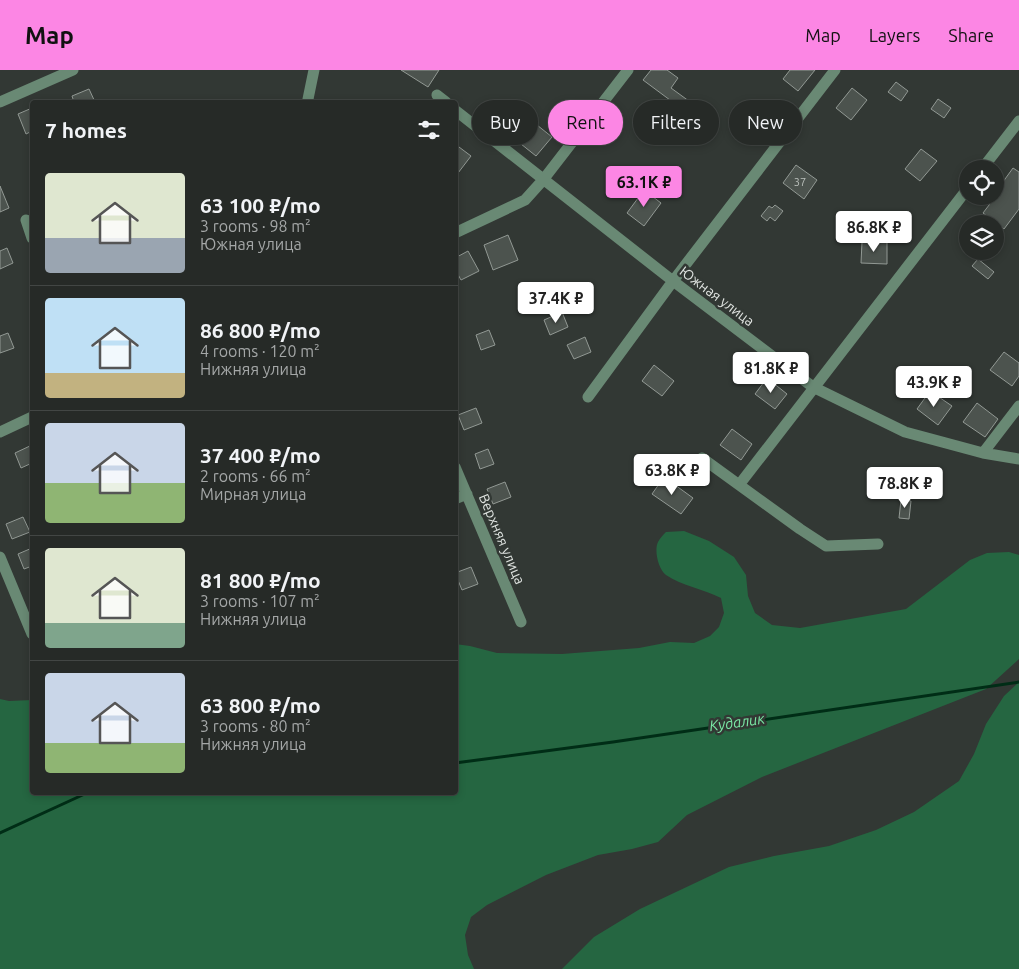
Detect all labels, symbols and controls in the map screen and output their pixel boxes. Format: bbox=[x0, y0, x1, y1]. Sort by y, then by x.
text: Map bbox=[25, 22, 74, 49]
text: Map bbox=[805, 25, 841, 45]
text: Layers bbox=[869, 25, 920, 45]
text: Share bbox=[948, 25, 994, 45]
chip: Buy bbox=[472, 100, 538, 145]
chip: Rent bbox=[548, 100, 623, 145]
chip: Filters bbox=[633, 100, 719, 145]
chip: New bbox=[729, 100, 802, 145]
icon: filters bbox=[415, 116, 443, 144]
text: 7 homes bbox=[45, 118, 127, 142]
map controls bbox=[959, 160, 1004, 260]
button: locate bbox=[959, 160, 1004, 205]
pin: 63.1K ₽ bbox=[598, 166, 690, 208]
text: 63.1K ₽ bbox=[617, 173, 671, 191]
house number: 37 bbox=[794, 176, 806, 188]
icon: home bbox=[85, 193, 145, 253]
text: 63 100 ₽/mo bbox=[200, 193, 321, 217]
pin: 86.8K ₽ bbox=[828, 210, 920, 253]
button: layers bbox=[959, 215, 1004, 260]
text: 3 rooms · 98 m² bbox=[200, 217, 311, 235]
text: 86.8K ₽ bbox=[847, 218, 901, 236]
text: Южная улица bbox=[200, 235, 302, 253]
street label: Южная улица bbox=[677, 263, 757, 329]
pin: 37.4K ₽ bbox=[510, 282, 602, 324]
text: 37.4K ₽ bbox=[529, 289, 583, 307]
icon: home bbox=[85, 318, 145, 378]
text: 86 800 ₽/mo bbox=[200, 318, 321, 342]
text: 4 rooms · 120 m² bbox=[200, 342, 320, 360]
pin: 81.8K ₽ bbox=[725, 352, 817, 394]
text: 81.8K ₽ bbox=[744, 359, 798, 377]
text: Нижняя улица bbox=[200, 360, 307, 378]
pin: 43.9K ₽ bbox=[888, 366, 980, 408]
text: 43.9K ₽ bbox=[907, 373, 961, 391]
icon: home bbox=[85, 443, 145, 503]
text: 37 400 ₽/mo bbox=[200, 443, 321, 467]
pin: 63.8K ₽ bbox=[626, 454, 718, 496]
text: 63.8K ₽ bbox=[645, 461, 699, 479]
pin: 78.8K ₽ bbox=[859, 466, 951, 509]
text: 2 rooms · 66 m² bbox=[200, 467, 311, 485]
text: 78.8K ₽ bbox=[878, 474, 932, 492]
text: Мирная улица bbox=[200, 485, 306, 503]
street label: Верхняя улица bbox=[476, 491, 528, 587]
icon: home bbox=[85, 568, 145, 628]
text: 81 800 ₽/mo bbox=[200, 568, 321, 592]
text: 3 rooms · 107 m² bbox=[200, 592, 320, 610]
text: Нижняя улица bbox=[200, 610, 307, 628]
icon: home bbox=[85, 693, 145, 753]
text: 63 800 ₽/mo bbox=[200, 693, 321, 717]
water label: Кудалик bbox=[708, 710, 766, 734]
text: 3 rooms · 80 m² bbox=[200, 717, 311, 735]
text: Нижняя улица bbox=[200, 735, 307, 753]

